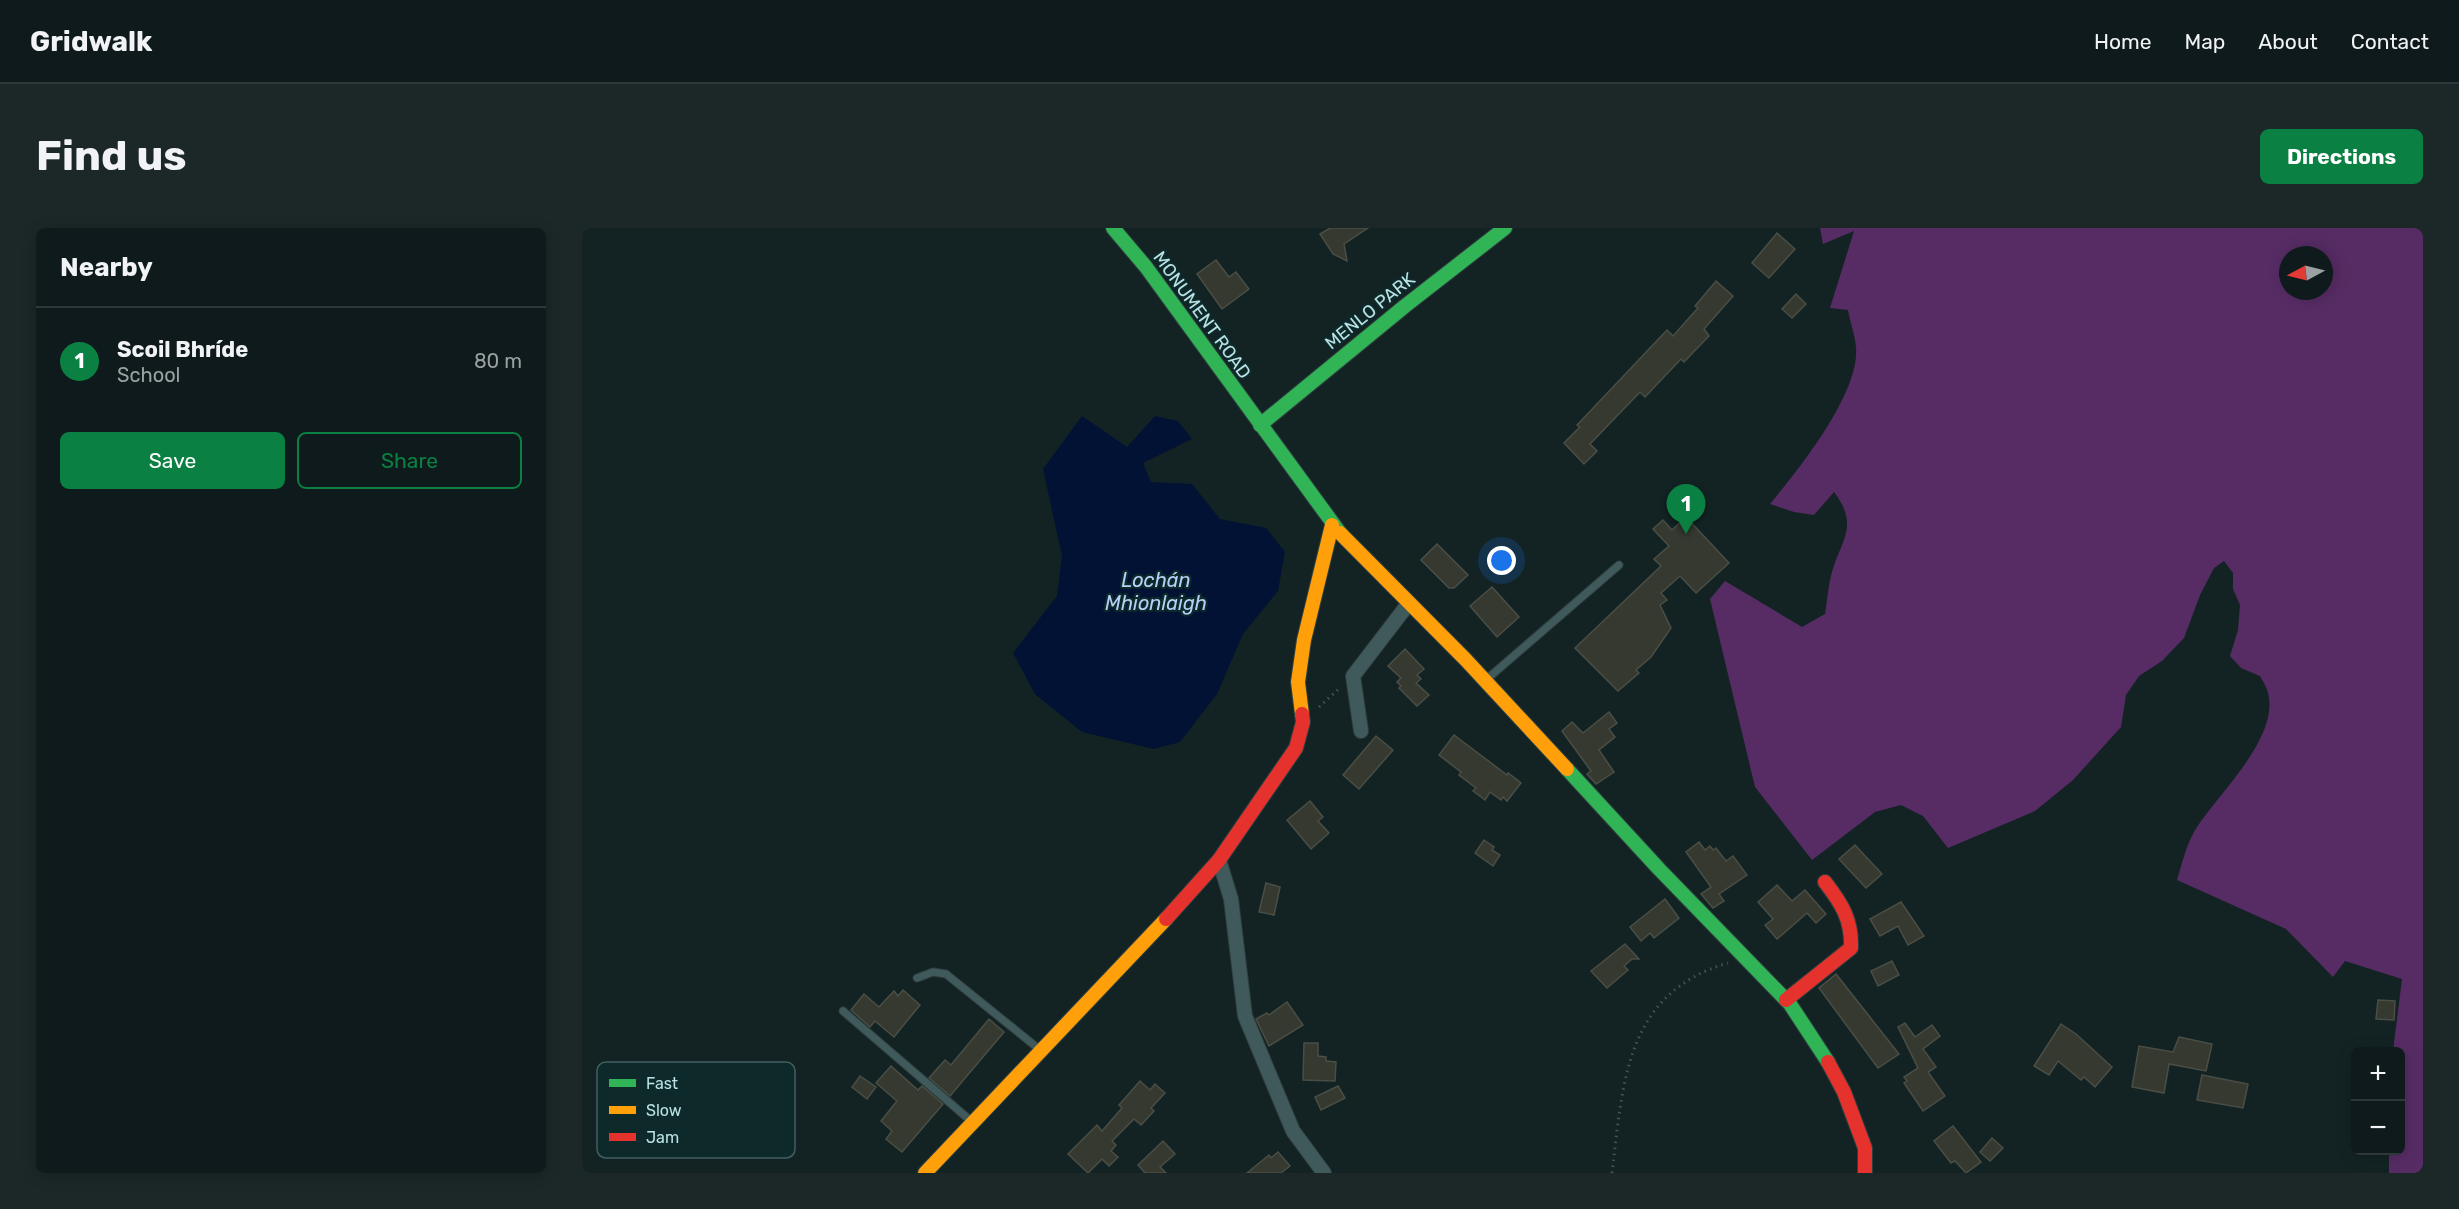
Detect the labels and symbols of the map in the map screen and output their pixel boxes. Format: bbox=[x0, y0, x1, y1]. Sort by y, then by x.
north arrow bbox=[2279, 246, 2333, 300]
street label: MONUMENT ROAD bbox=[1148, 247, 1256, 383]
street label: MENLO PARK bbox=[1320, 268, 1420, 354]
pin: 1 bbox=[1666, 484, 1706, 534]
your location bbox=[1487, 546, 1516, 575]
water label: Lochán Mhionlaigh bbox=[1105, 568, 1207, 615]
legend bbox=[597, 1062, 795, 1158]
text: Fast bbox=[646, 1074, 678, 1093]
text: Slow bbox=[646, 1101, 682, 1120]
text: Jam bbox=[646, 1128, 679, 1147]

